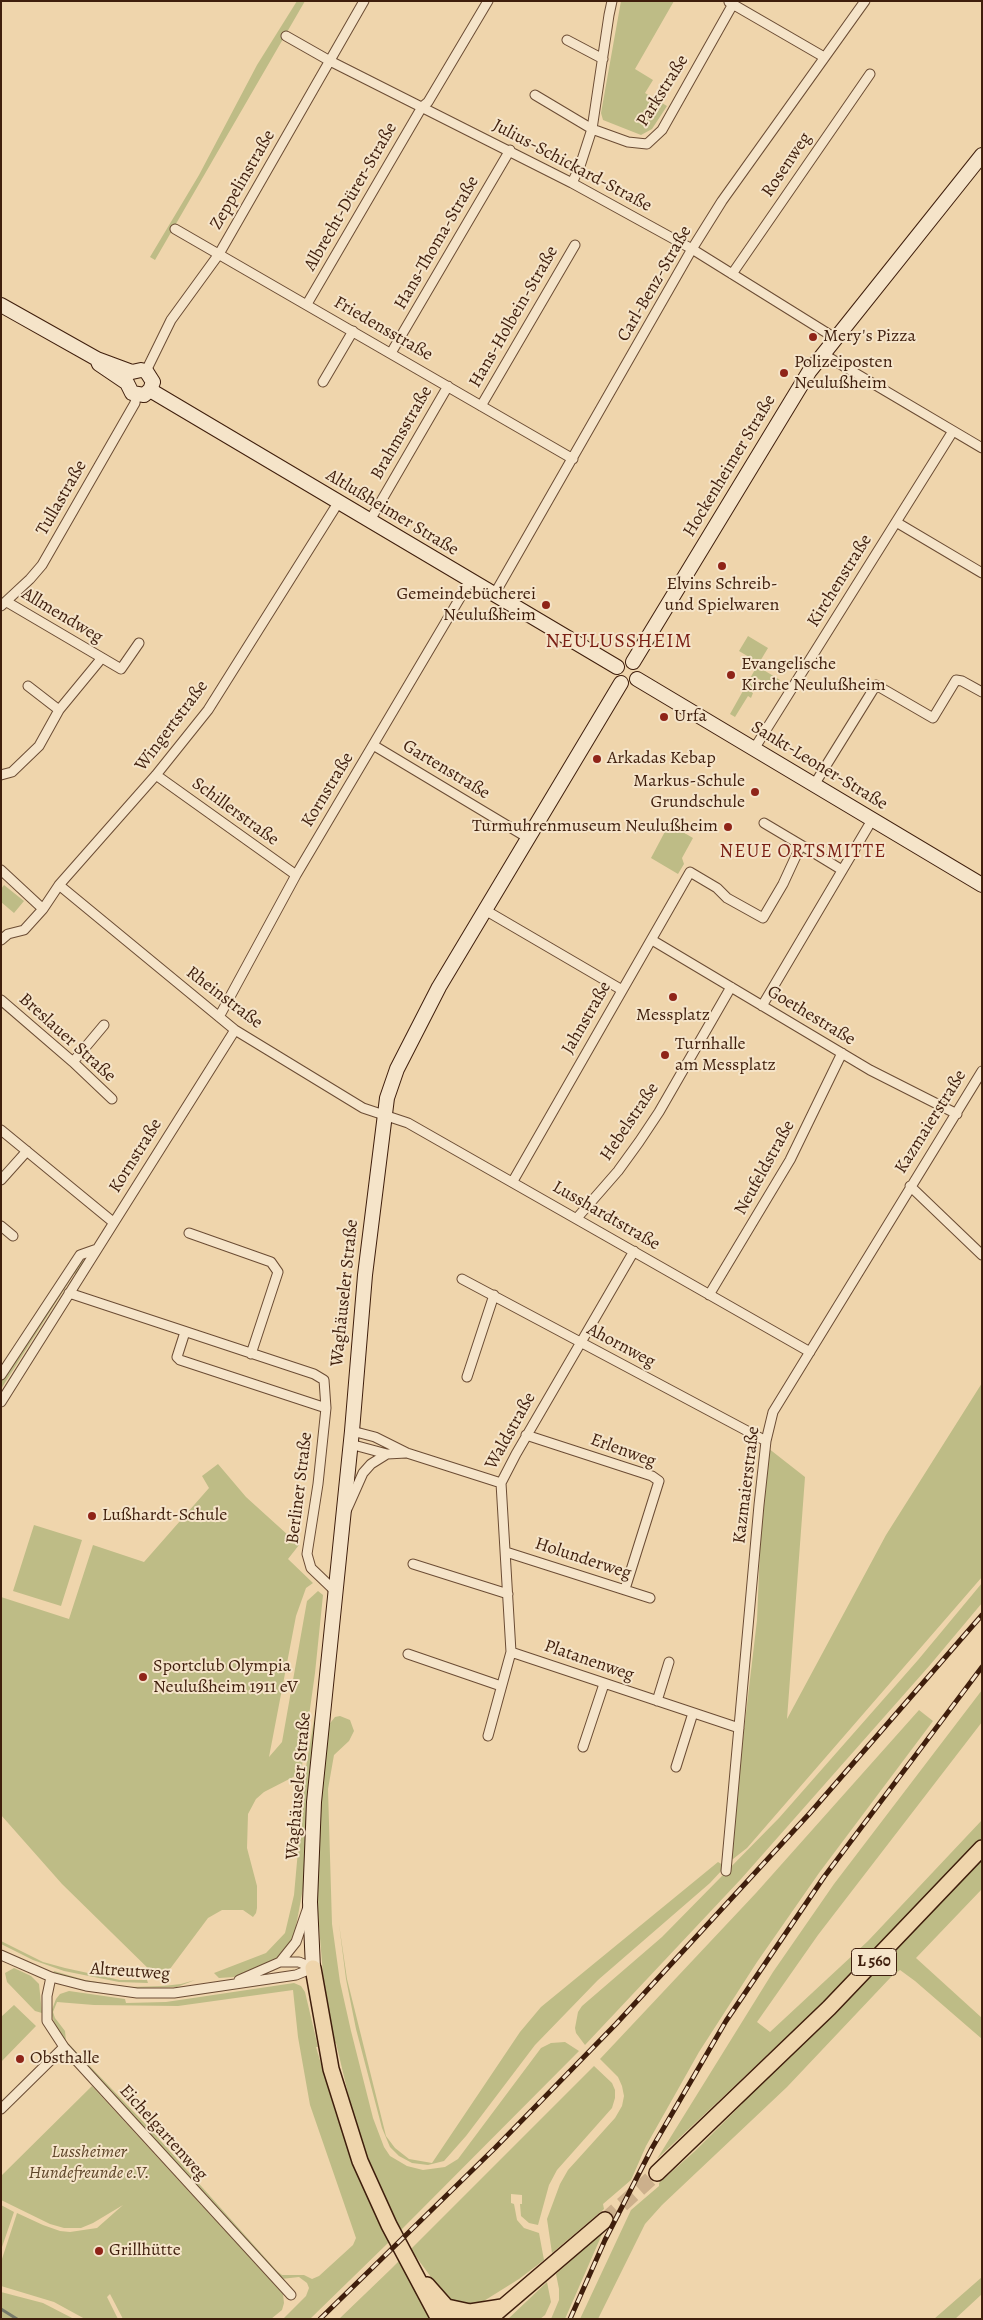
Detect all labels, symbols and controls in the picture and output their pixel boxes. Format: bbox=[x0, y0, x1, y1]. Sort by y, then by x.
street label: Parkstraße bbox=[632, 51, 694, 131]
street label: Julius-Schickard-Straße bbox=[489, 115, 655, 217]
street label: Albrecht-Dürer-Straße bbox=[300, 119, 402, 275]
street label: Zeppelinstraße bbox=[206, 126, 280, 234]
street label: Rosenweg bbox=[757, 128, 817, 202]
street label: Hans-Thoma-Straße bbox=[390, 172, 484, 314]
street label: Carl-Benz-Straße bbox=[613, 222, 697, 346]
street label: Hans-Holbein-Straße bbox=[465, 242, 563, 392]
street label: Friedensstraße bbox=[330, 292, 436, 366]
place label: Mery's Pizza bbox=[823, 326, 916, 348]
marker: Mery's Pizza bbox=[807, 331, 819, 343]
place label: Polizeiposten Neulußheim bbox=[794, 352, 893, 394]
marker: Polizeiposten Neulußheim bbox=[778, 367, 790, 379]
street label: Brahmsstraße bbox=[367, 382, 437, 484]
street label: Hockenheimer Straße bbox=[679, 391, 781, 541]
street label: Tullastraße bbox=[32, 457, 92, 539]
street label: Altlußheimer Straße bbox=[322, 465, 462, 561]
street label: Kirchenstraße bbox=[803, 531, 877, 631]
marker: Elvins Schreib- und Spielwaren bbox=[716, 560, 728, 572]
place label: Elvins Schreib- und Spielwaren bbox=[665, 574, 779, 616]
street label: Allmendweg bbox=[18, 583, 106, 649]
place label: Gemeindebücherei Neulußheim bbox=[397, 584, 536, 626]
marker: Gemeindebücherei Neulußheim bbox=[540, 599, 552, 611]
district label: NEULUSSHEIM bbox=[544, 630, 694, 654]
place label: Evangelische Kirche Neulußheim bbox=[741, 654, 886, 696]
marker: Evangelische Kirche Neulußheim bbox=[725, 669, 737, 681]
street label: Wingertstraße bbox=[131, 676, 213, 776]
place label: Urfa bbox=[674, 706, 707, 728]
marker: Urfa bbox=[658, 711, 670, 723]
street label: Sankt-Leoner-Straße bbox=[747, 717, 891, 815]
street label: Gartenstraße bbox=[398, 736, 494, 804]
place label: Arkadas Kebap bbox=[607, 748, 716, 770]
street label: Kornstraße bbox=[297, 749, 359, 831]
marker: Arkadas Kebap bbox=[591, 753, 603, 765]
place label: Markus-Schule Grundschule bbox=[633, 771, 745, 814]
street label: Schillerstraße bbox=[187, 773, 283, 851]
marker: Markus-Schule Grundschule bbox=[749, 786, 761, 798]
place label: Turmuhrenmuseum Neulußheim bbox=[472, 816, 718, 838]
marker: Turmuhrenmuseum Neulußheim bbox=[722, 821, 734, 833]
district label: NEUE ORTSMITTE bbox=[718, 841, 888, 863]
street label: Rheinstraße bbox=[181, 962, 267, 1034]
street label: Jahnstraße bbox=[558, 978, 616, 1058]
street label: Goethestraße bbox=[763, 981, 859, 1051]
street label: Breslauer Straße bbox=[14, 989, 120, 1087]
marker: Messplatz bbox=[667, 991, 679, 1003]
place label: Messplatz bbox=[636, 1005, 710, 1027]
place label: Turnhalle am Messplatz bbox=[675, 1034, 776, 1076]
marker: Turnhalle am Messplatz bbox=[659, 1049, 671, 1061]
street label: Kazmaierstraße bbox=[891, 1066, 971, 1178]
street label: Hebelstraße bbox=[596, 1079, 664, 1165]
street label: Kornstraße bbox=[105, 1115, 167, 1197]
street label: Neufeldstraße bbox=[730, 1117, 800, 1219]
street label: Lusshardtstraße bbox=[548, 1176, 664, 1256]
street label: Waghäuseler Straße bbox=[327, 1218, 363, 1368]
street label: Ahornweg bbox=[583, 1319, 659, 1373]
street label: Waldstraße bbox=[481, 1389, 541, 1473]
street label: Kazmaierstraße bbox=[729, 1425, 765, 1545]
street label: Erlenweg bbox=[587, 1429, 659, 1473]
street label: Berliner Straße bbox=[282, 1431, 318, 1545]
place label: Lußhardt-Schule bbox=[102, 1505, 227, 1527]
marker: Lußhardt-Schule bbox=[86, 1510, 98, 1522]
street label: Holunderweg bbox=[532, 1533, 634, 1585]
street label: Platanenweg bbox=[541, 1636, 637, 1686]
place label: Sportclub Olympia Neulußheim 1911 eV bbox=[153, 1656, 298, 1698]
marker: Sportclub Olympia Neulußheim 1911 eV bbox=[137, 1671, 149, 1683]
street label: Waghäuseler Straße bbox=[282, 1711, 316, 1861]
road number: L 560 bbox=[852, 1948, 896, 1975]
street label: Altreutweg bbox=[89, 1958, 171, 1986]
place label: Obsthalle bbox=[30, 2048, 100, 2070]
marker: Obsthalle bbox=[14, 2053, 26, 2065]
street label: Eichelgartenweg bbox=[114, 2081, 212, 2185]
park label: Lussheimer Hundefreunde e.V. bbox=[28, 2142, 150, 2184]
place label: Grillhütte bbox=[109, 2240, 181, 2262]
marker: Grillhütte bbox=[93, 2245, 105, 2257]

